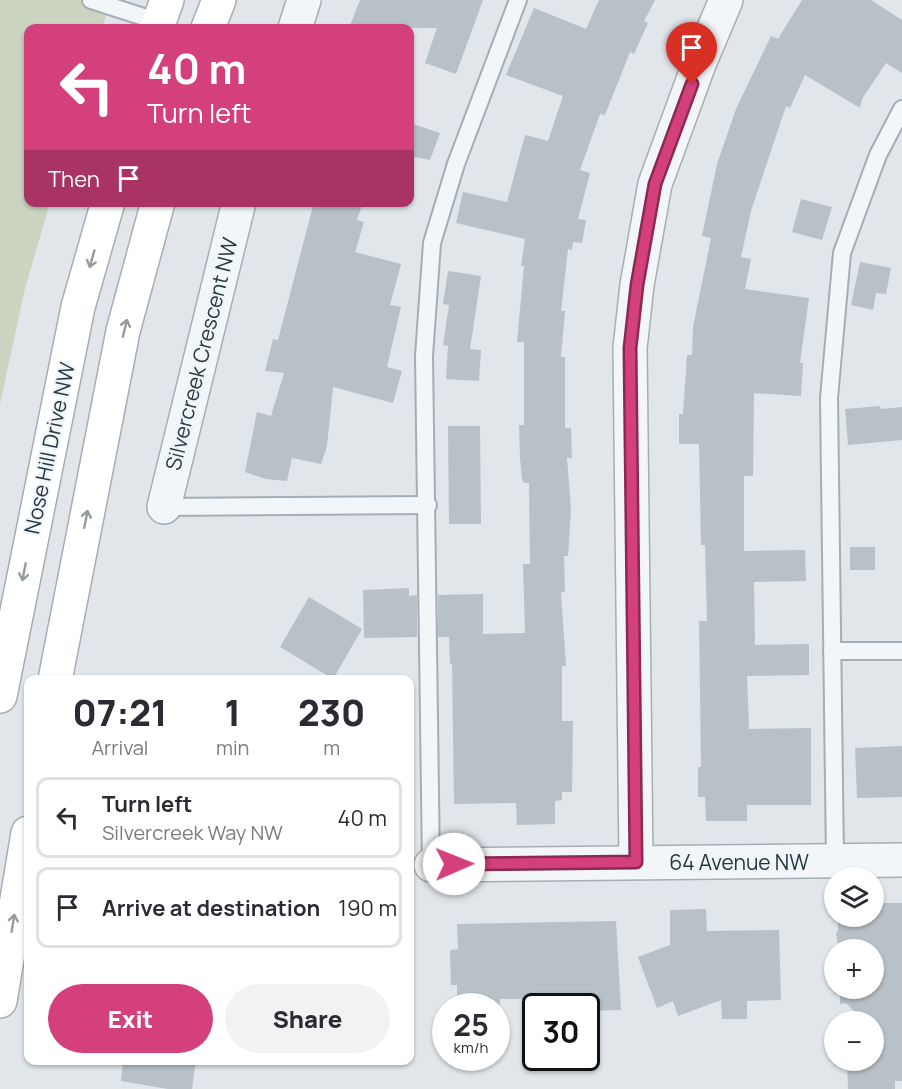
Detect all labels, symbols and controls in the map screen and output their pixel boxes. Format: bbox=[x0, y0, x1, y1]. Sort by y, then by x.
pin bbox=[666, 22, 717, 84]
icon: arrive bbox=[675, 31, 708, 64]
text: 40 m bbox=[147, 39, 246, 97]
icon: left bbox=[48, 48, 126, 126]
text: Turn left bbox=[147, 94, 251, 131]
icon: arrive bbox=[112, 162, 145, 195]
text: Then bbox=[48, 164, 100, 194]
street label: Silvercreek Crescent NW bbox=[159, 234, 244, 473]
one-way arrow bbox=[85, 249, 97, 268]
one-way arrow bbox=[119, 319, 131, 338]
street label: Nose Hill Drive NW bbox=[17, 359, 81, 536]
one-way arrow bbox=[81, 510, 92, 529]
one-way arrow bbox=[18, 562, 29, 582]
text: 07:21 bbox=[73, 688, 167, 737]
text: 1 bbox=[225, 688, 241, 737]
text: 230 bbox=[298, 688, 365, 737]
text: Arrival bbox=[91, 734, 149, 761]
text: min bbox=[216, 734, 250, 761]
text: m bbox=[323, 734, 340, 761]
text: Turn left bbox=[102, 789, 192, 819]
icon: left bbox=[51, 801, 84, 834]
text: 40 m bbox=[338, 803, 387, 833]
text: Silvercreek Way NW bbox=[102, 819, 283, 846]
position arrow bbox=[422, 832, 486, 896]
street label: 64 Avenue NW bbox=[669, 848, 809, 876]
map controls bbox=[824, 867, 884, 1071]
button: layers bbox=[824, 867, 884, 927]
icon: arrive bbox=[51, 891, 84, 924]
text: Arrive at destination bbox=[102, 893, 320, 923]
text: 190 m bbox=[338, 893, 397, 923]
one-way arrow bbox=[8, 913, 19, 933]
button: + bbox=[824, 939, 884, 999]
button: Exit bbox=[48, 984, 213, 1053]
button: Share bbox=[225, 984, 390, 1053]
speed limit sign: 30 bbox=[522, 993, 600, 1071]
text: 25 bbox=[453, 1004, 489, 1045]
button: − bbox=[824, 1011, 884, 1071]
text: km/h bbox=[454, 1037, 488, 1058]

